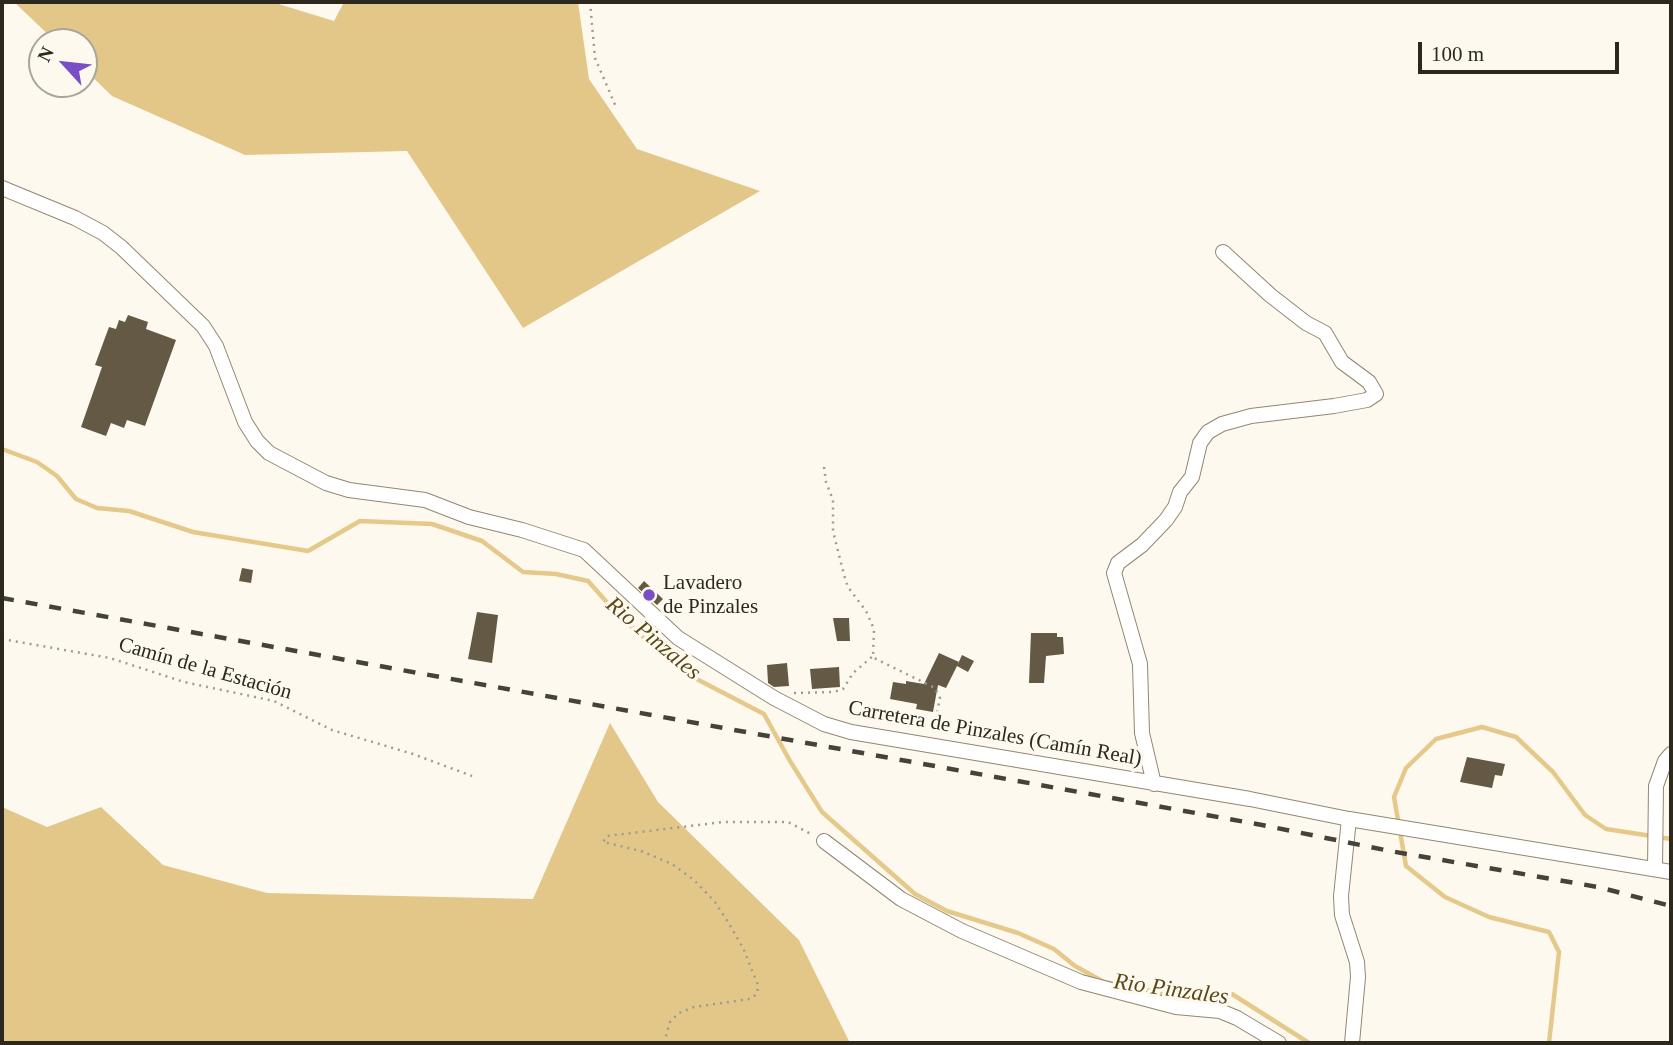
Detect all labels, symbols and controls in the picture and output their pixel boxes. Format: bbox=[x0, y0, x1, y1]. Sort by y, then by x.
north arrow bbox=[28, 28, 98, 98]
scale bar bbox=[1421, 28, 1622, 72]
text: 100 m bbox=[1431, 42, 1484, 66]
text: N bbox=[33, 43, 58, 65]
place label: Lavadero de Pinzales bbox=[663, 570, 758, 620]
marker: Lavadero de Pinzales bbox=[641, 587, 657, 603]
water label: Rio Pinzales bbox=[600, 591, 706, 687]
street label: Camín de la Estación bbox=[115, 632, 295, 706]
street label: Carretera de Pinzales (Camín Real) bbox=[846, 696, 1144, 772]
water label: Rio Pinzales bbox=[1112, 968, 1230, 1012]

